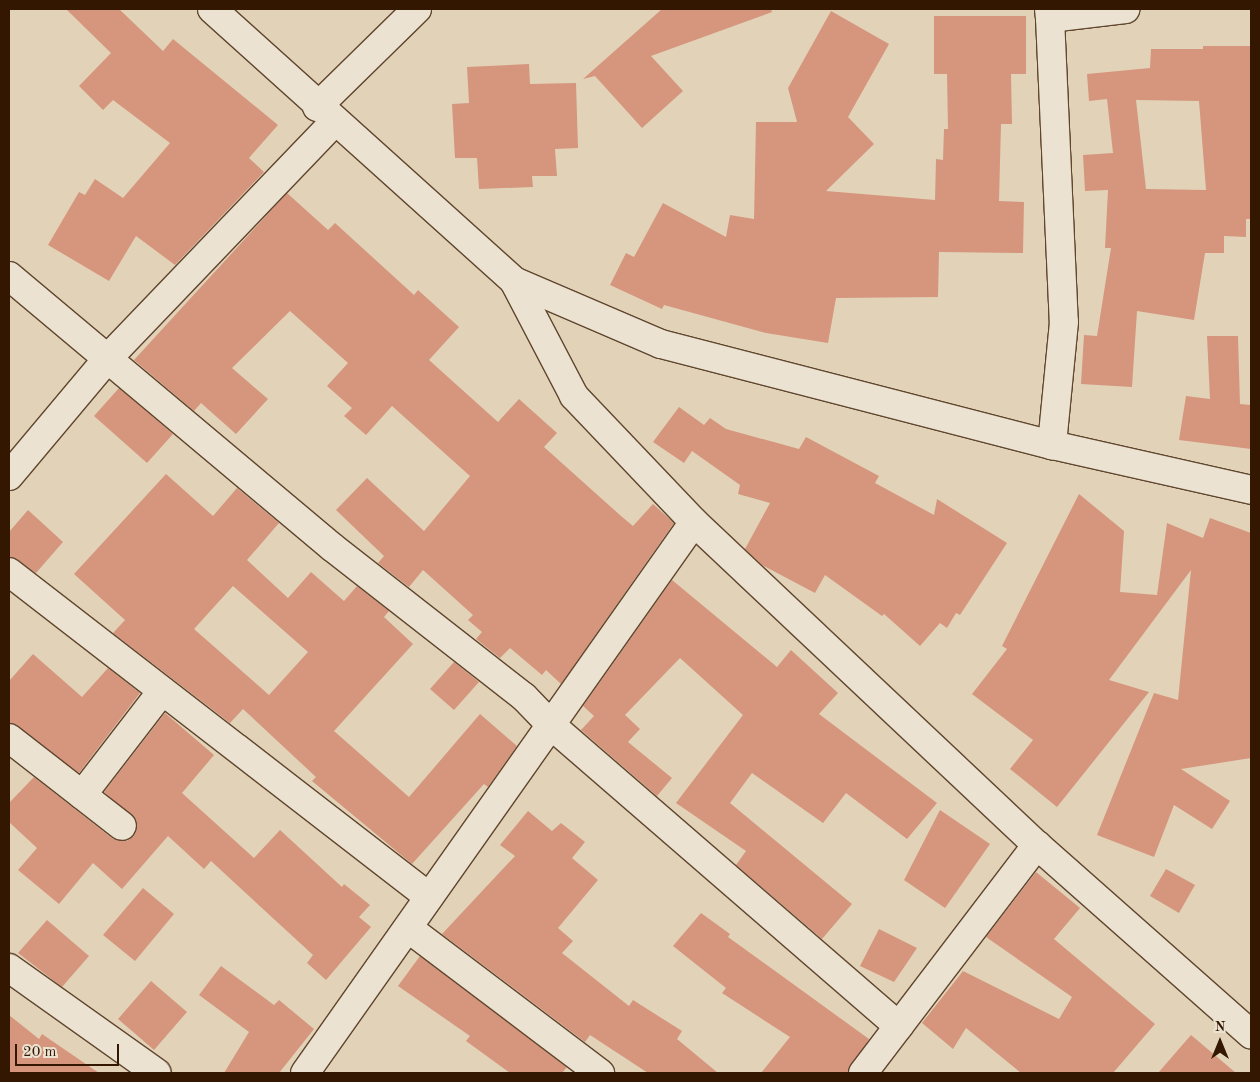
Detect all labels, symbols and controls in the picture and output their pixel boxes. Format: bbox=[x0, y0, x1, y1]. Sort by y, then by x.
north arrow bbox=[1195, 1017, 1245, 1067]
text: N bbox=[1215, 1020, 1225, 1034]
scale bar bbox=[18, 1034, 121, 1066]
text: 20 m bbox=[23, 1045, 57, 1060]

